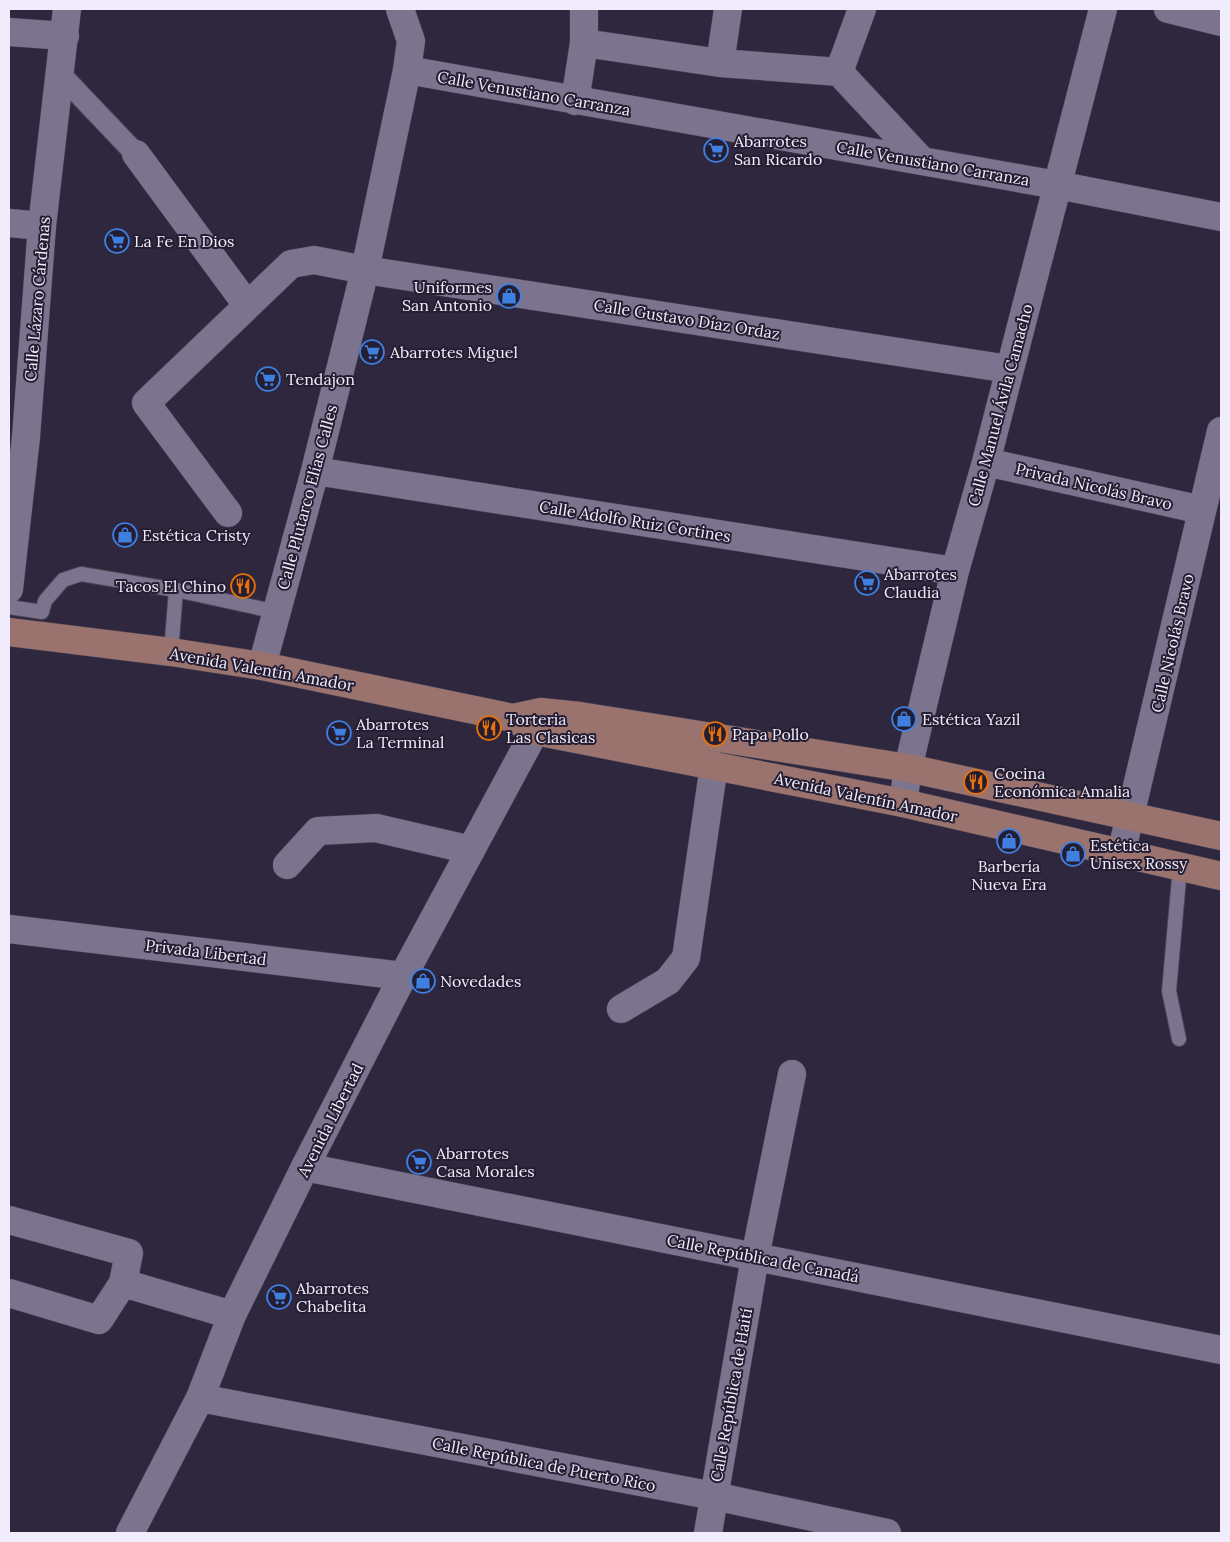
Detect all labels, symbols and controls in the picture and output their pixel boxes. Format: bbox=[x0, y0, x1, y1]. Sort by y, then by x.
street label: Calle Venustiano Carranza bbox=[436, 66, 632, 120]
place label: Abarrotes San Ricardo bbox=[733, 131, 822, 169]
street label: Calle Venustiano Carranza bbox=[835, 136, 1031, 190]
supermarket icon: Abarrotes San Ricardo bbox=[703, 137, 729, 163]
street label: Calle Lázaro Cárdenas bbox=[20, 216, 54, 382]
supermarket icon: La Fe En Dios bbox=[104, 228, 130, 254]
place label: La Fe En Dios bbox=[134, 231, 235, 251]
place label: Uniformes San Antonio bbox=[402, 277, 492, 315]
shop icon: Uniformes San Antonio bbox=[496, 283, 522, 309]
street label: Calle Gustavo Díaz Ordaz bbox=[592, 294, 782, 344]
street label: Calle Manuel Ávila Camacho bbox=[963, 301, 1037, 509]
supermarket icon: Abarrotes Miguel bbox=[359, 339, 385, 365]
place label: Abarrotes Miguel bbox=[389, 342, 518, 362]
supermarket icon: Tendajon bbox=[255, 366, 281, 392]
place label: Tendajon bbox=[286, 369, 355, 389]
street label: Calle Plutarco Elías Calles bbox=[273, 402, 341, 592]
street label: Privada Nicolás Bravo bbox=[1014, 458, 1174, 514]
street label: Calle Adolfo Ruiz Cortines bbox=[538, 496, 732, 546]
shop icon: Estética Cristy bbox=[112, 522, 138, 548]
place label: Estética Cristy bbox=[142, 525, 251, 545]
place label: Abarrotes Claudia bbox=[883, 564, 957, 602]
supermarket icon: Abarrotes Claudia bbox=[854, 570, 880, 596]
street label: Calle Nicolás Bravo bbox=[1146, 572, 1198, 714]
restaurant icon: Tacos El Chino bbox=[230, 573, 256, 599]
place label: Tacos El Chino bbox=[116, 576, 226, 596]
street label: Avenida Valentín Amador bbox=[167, 643, 356, 695]
shop icon: Estética Yazil bbox=[891, 706, 917, 732]
place label: Torteria Las Clasicas bbox=[506, 709, 595, 747]
place label: Estética Yazil bbox=[922, 709, 1020, 729]
place label: Abarrotes La Terminal bbox=[355, 714, 444, 752]
restaurant icon: Torteria Las Clasicas bbox=[476, 715, 502, 741]
supermarket icon: Abarrotes La Terminal bbox=[326, 720, 352, 746]
restaurant icon: Papa Pollo bbox=[702, 721, 728, 747]
place label: Papa Pollo bbox=[732, 724, 809, 744]
place label: Cocina Económica Amalia bbox=[994, 763, 1130, 801]
street label: Avenida Valentín Amador bbox=[772, 768, 959, 826]
restaurant icon: Cocina Económica Amalia bbox=[963, 769, 989, 795]
shop icon: Barbería Nueva Era bbox=[996, 828, 1022, 854]
place label: Estética Unisex Rossy bbox=[1090, 835, 1188, 873]
shop icon: Estética Unisex Rossy bbox=[1060, 841, 1086, 867]
place label: Barbería Nueva Era bbox=[971, 856, 1047, 894]
street label: Privada Libertad bbox=[144, 935, 268, 969]
shop icon: Novedades bbox=[410, 968, 436, 994]
place label: Novedades bbox=[440, 971, 521, 991]
street label: Avenida Libertad bbox=[292, 1059, 368, 1181]
place label: Abarrotes Casa Morales bbox=[435, 1143, 535, 1181]
supermarket icon: Abarrotes Casa Morales bbox=[406, 1149, 432, 1175]
street label: Calle República de Canadá bbox=[665, 1230, 861, 1286]
place label: Abarrotes Chabelita bbox=[295, 1278, 369, 1316]
supermarket icon: Abarrotes Chabelita bbox=[266, 1284, 292, 1310]
street label: Calle República de Haití bbox=[706, 1306, 756, 1484]
street label: Calle República de Puerto Rico bbox=[431, 1432, 657, 1496]

